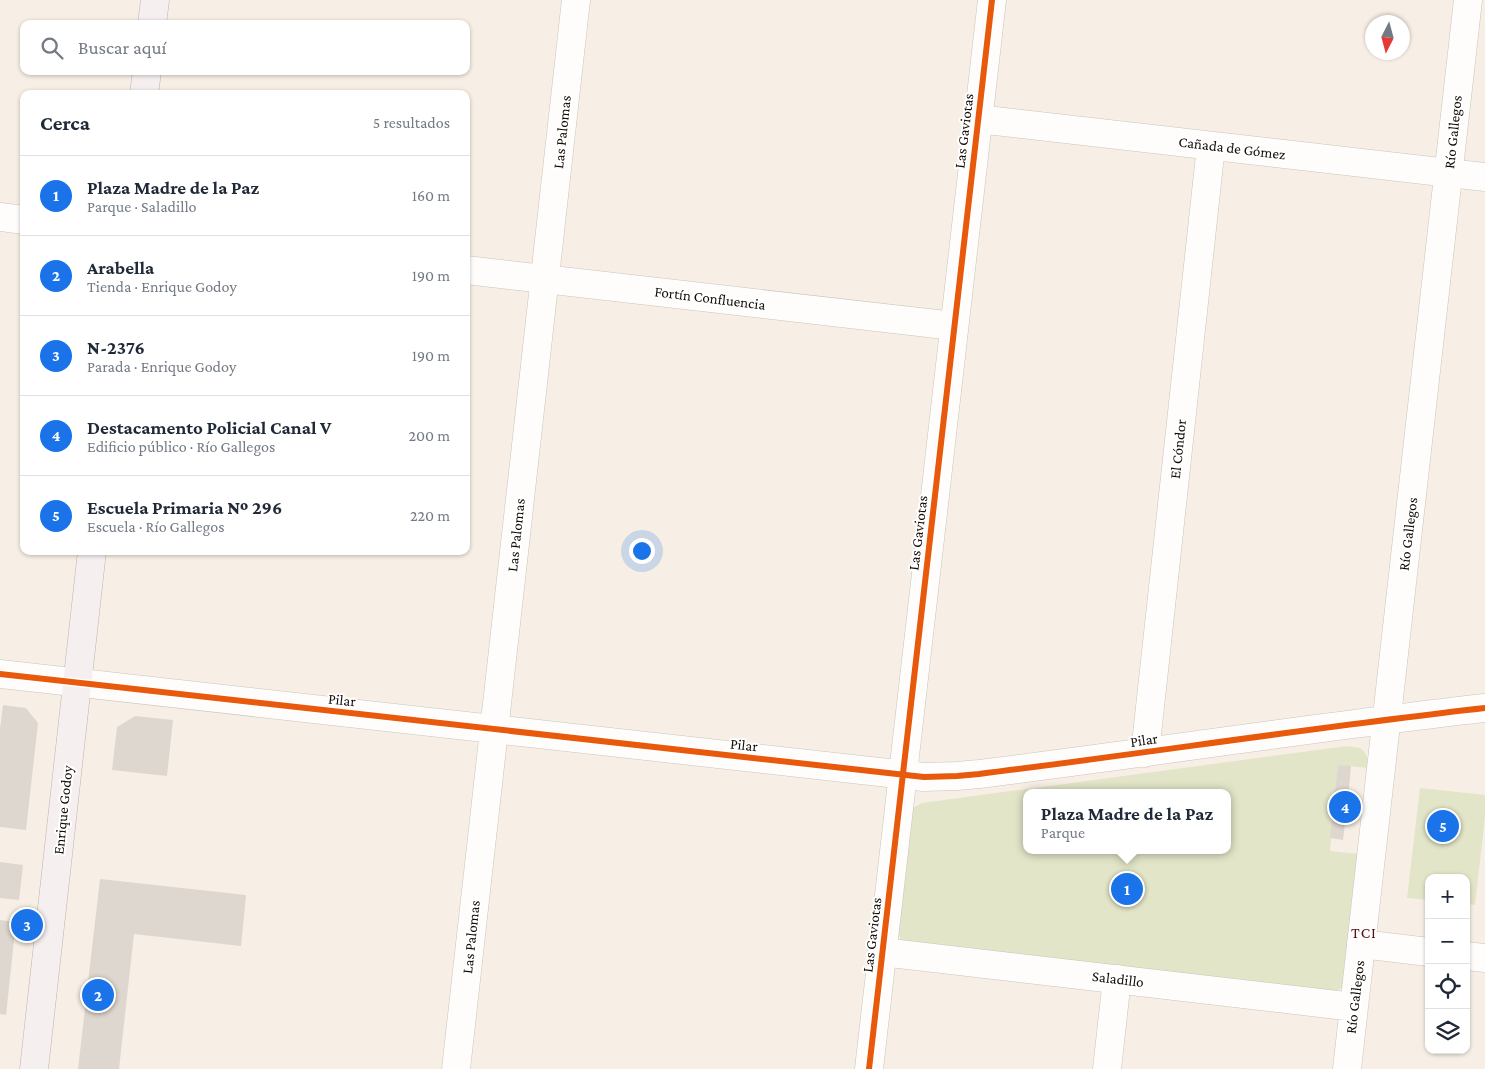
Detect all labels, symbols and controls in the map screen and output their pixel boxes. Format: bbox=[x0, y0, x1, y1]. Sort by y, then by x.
north arrow bbox=[1365, 15, 1410, 60]
search box bbox=[20, 20, 470, 75]
icon: search bbox=[38, 34, 66, 62]
text: Buscar aquí bbox=[78, 37, 167, 58]
street label: Las Gaviotas bbox=[951, 92, 977, 169]
street label: Las Palomas bbox=[550, 94, 574, 169]
street label: Río Gallegos bbox=[1441, 94, 1466, 170]
text: Cerca bbox=[40, 111, 90, 135]
text: 5 resultados bbox=[373, 114, 450, 131]
street label: Cañada de Gómez bbox=[1178, 134, 1286, 162]
text: Plaza Madre de la Paz bbox=[87, 177, 259, 198]
text: 1 bbox=[53, 187, 59, 204]
text: 160 m bbox=[412, 187, 450, 204]
text: Parque · Saladillo bbox=[87, 198, 197, 215]
text: Arabella bbox=[87, 257, 154, 278]
text: 2 bbox=[52, 267, 60, 284]
text: 190 m bbox=[412, 267, 450, 284]
text: Tienda · Enrique Godoy bbox=[87, 278, 237, 295]
street label: Fortín Confluencia bbox=[654, 283, 766, 313]
text: N-2376 bbox=[87, 337, 145, 358]
text: 3 bbox=[52, 347, 60, 364]
text: 190 m bbox=[412, 347, 450, 364]
text: Parada · Enrique Godoy bbox=[87, 358, 236, 375]
text: Destacamento Policial Canal V bbox=[87, 417, 331, 438]
street label: El Cóndor bbox=[1167, 418, 1189, 480]
text: 4 bbox=[52, 427, 60, 444]
text: 200 m bbox=[408, 427, 450, 444]
text: Edificio público · Río Gallegos bbox=[87, 438, 275, 455]
street label: Las Gaviotas bbox=[905, 494, 931, 571]
street label: Río Gallegos bbox=[1396, 496, 1421, 572]
text: Escuela Primaria Nº 296 bbox=[87, 497, 282, 518]
street label: Las Palomas bbox=[504, 497, 528, 572]
text: 5 bbox=[52, 507, 60, 524]
text: 220 m bbox=[410, 507, 450, 524]
text: Escuela · Río Gallegos bbox=[87, 518, 224, 535]
your location bbox=[629, 538, 655, 564]
street label: Pilar bbox=[327, 691, 357, 709]
street label: Pilar bbox=[1129, 730, 1159, 750]
street label: Pilar bbox=[729, 736, 759, 754]
street label: Enrique Godoy bbox=[50, 765, 77, 856]
pin: 4 bbox=[1329, 788, 1361, 826]
popup bbox=[1023, 789, 1231, 854]
text: Plaza Madre de la Paz bbox=[1041, 803, 1213, 824]
pin: 5 bbox=[1427, 807, 1459, 845]
text: Parque bbox=[1041, 824, 1085, 841]
pin: 1 bbox=[1111, 870, 1143, 908]
map controls bbox=[1425, 874, 1470, 1054]
button: + bbox=[1425, 874, 1470, 919]
street label: Las Gaviotas bbox=[859, 896, 885, 973]
street label: Las Palomas bbox=[459, 899, 483, 974]
pin: 3 bbox=[11, 906, 43, 944]
button: − bbox=[1425, 919, 1470, 964]
district label: TCI bbox=[1351, 924, 1377, 941]
street label: Río Gallegos bbox=[1343, 959, 1368, 1035]
button: locate bbox=[1425, 964, 1470, 1009]
street label: Saladillo bbox=[1091, 968, 1145, 990]
pin: 2 bbox=[82, 976, 114, 1014]
button: layers bbox=[1425, 1009, 1470, 1054]

